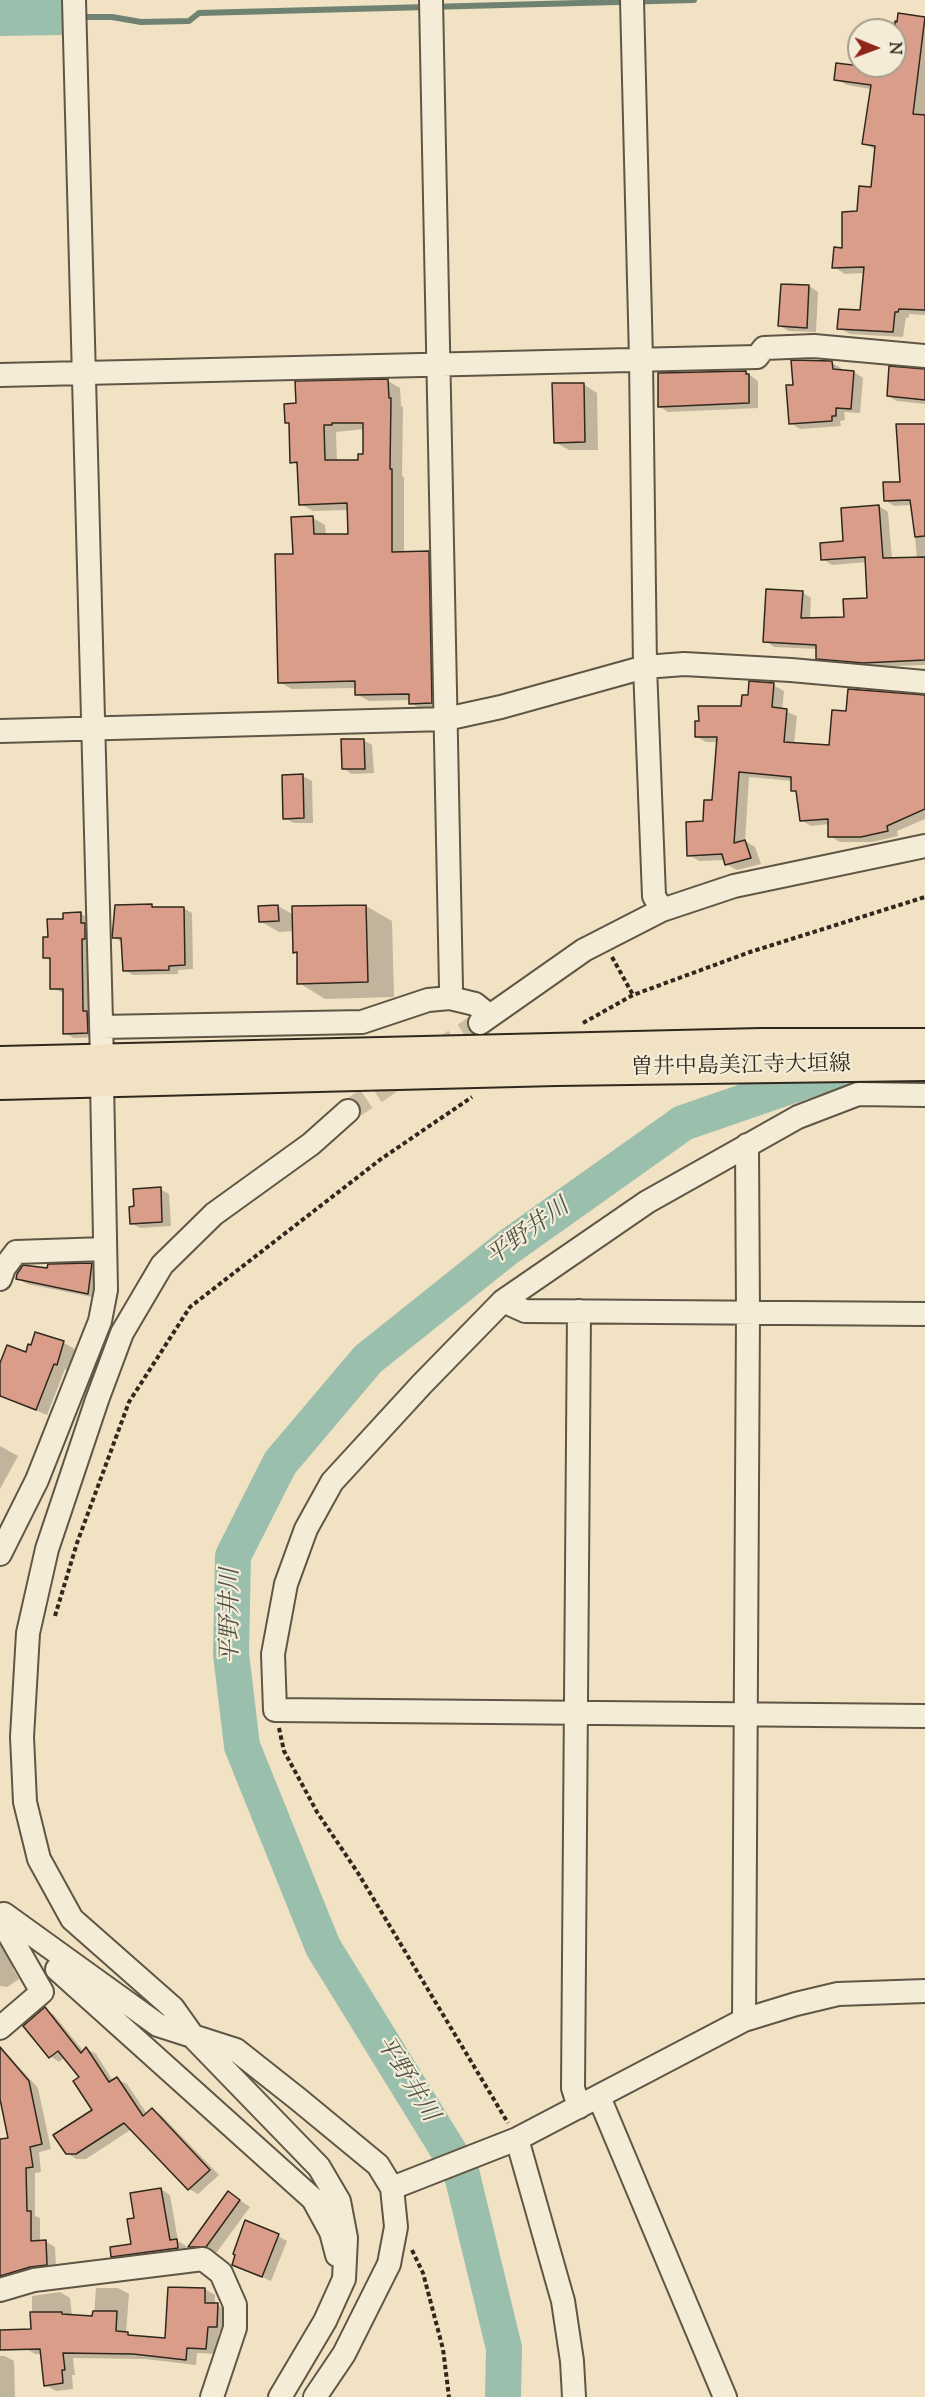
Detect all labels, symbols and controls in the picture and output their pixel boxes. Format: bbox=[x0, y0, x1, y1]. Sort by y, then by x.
north arrow bbox=[847, 18, 907, 78]
text: N bbox=[882, 42, 905, 55]
street label: 曽井中島美江寺大垣線 bbox=[631, 1053, 851, 1083]
water label: 平野井川 bbox=[482, 1194, 576, 1274]
water label: 平野井川 bbox=[219, 1568, 247, 1664]
water label: 平野井川 bbox=[367, 2032, 443, 2128]

